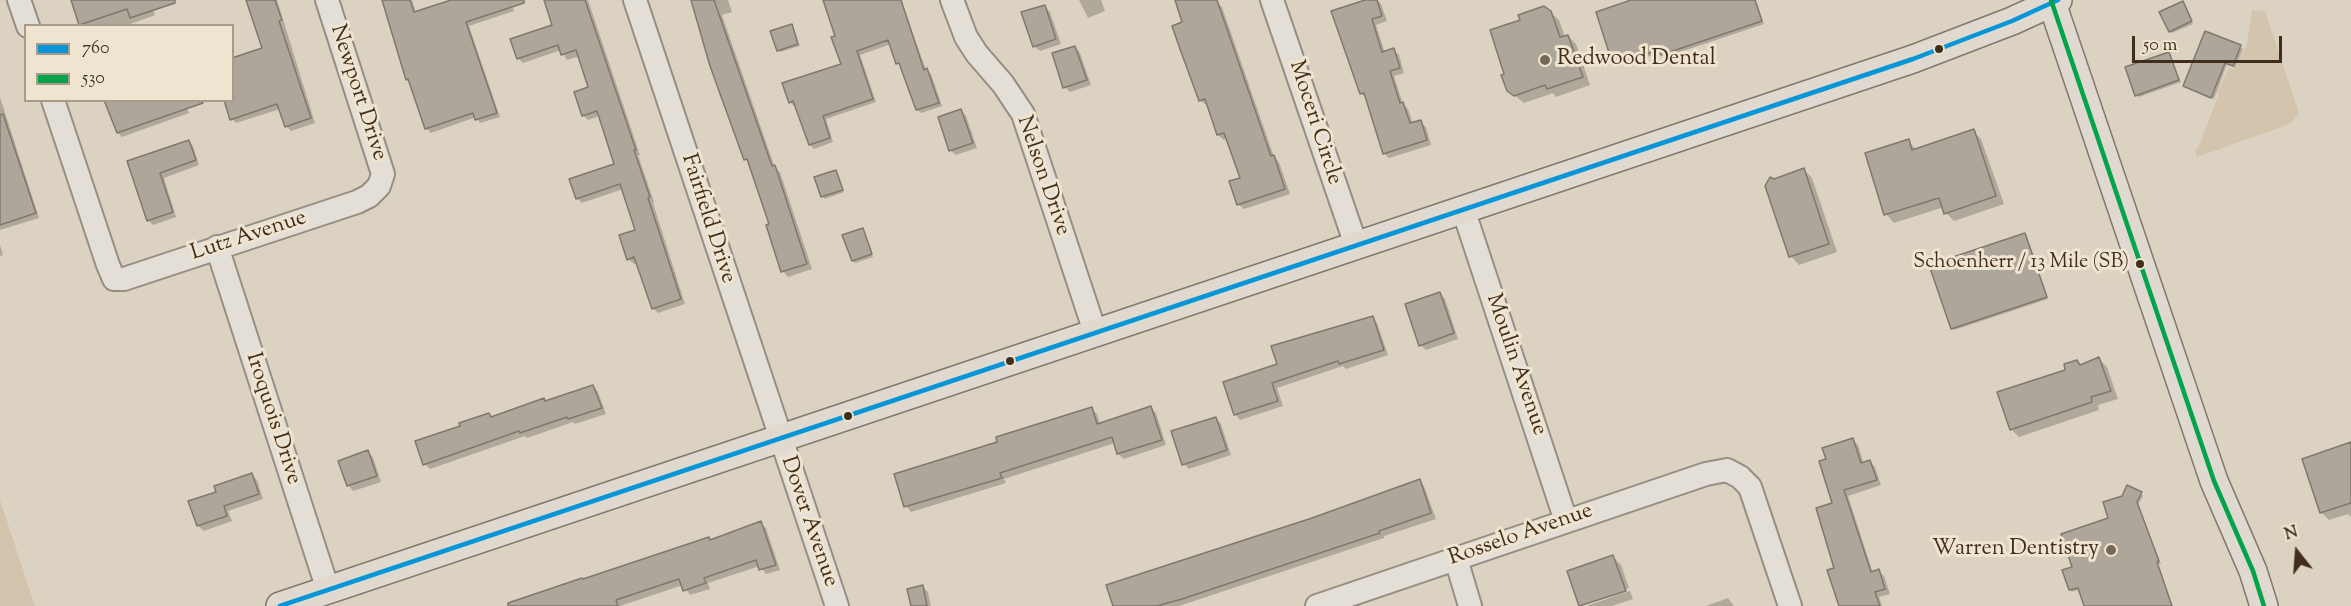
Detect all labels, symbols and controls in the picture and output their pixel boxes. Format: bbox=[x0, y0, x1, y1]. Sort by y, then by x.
street label: Newport Drive bbox=[323, 22, 391, 164]
legend bbox=[24, 24, 234, 102]
scale bar bbox=[2135, 24, 2285, 62]
text: 50 m bbox=[2143, 33, 2177, 59]
text: 760 bbox=[82, 36, 110, 62]
unlabelled marker bbox=[1933, 43, 1945, 55]
place label: Redwood Dental bbox=[1557, 47, 1716, 73]
marker: Redwood Dental bbox=[1538, 53, 1552, 67]
street label: Moceri Circle bbox=[1281, 58, 1347, 188]
text: 530 bbox=[82, 66, 105, 92]
street label: Nelson Drive bbox=[1009, 113, 1075, 239]
street label: Fairfield Drive bbox=[674, 151, 740, 287]
street label: Lutz Avenue bbox=[188, 206, 310, 268]
place label: Schoenherr / 13 Mile (SB) bbox=[1913, 252, 2129, 276]
marker: Schoenherr / 13 Mile (SB) bbox=[2134, 258, 2146, 270]
street label: Moulin Avenue bbox=[1478, 291, 1552, 439]
street label: Iroquois Drive bbox=[238, 350, 306, 488]
unlabelled marker bbox=[1004, 355, 1016, 367]
unlabelled marker bbox=[842, 410, 854, 422]
street label: Dover Avenue bbox=[773, 453, 843, 591]
street label: Rosselo Avenue bbox=[1445, 499, 1597, 573]
text: N bbox=[2282, 521, 2301, 547]
north arrow bbox=[2267, 522, 2327, 582]
place label: Warren Dentistry bbox=[1932, 537, 2099, 563]
marker: Warren Dentistry bbox=[2104, 543, 2118, 557]

